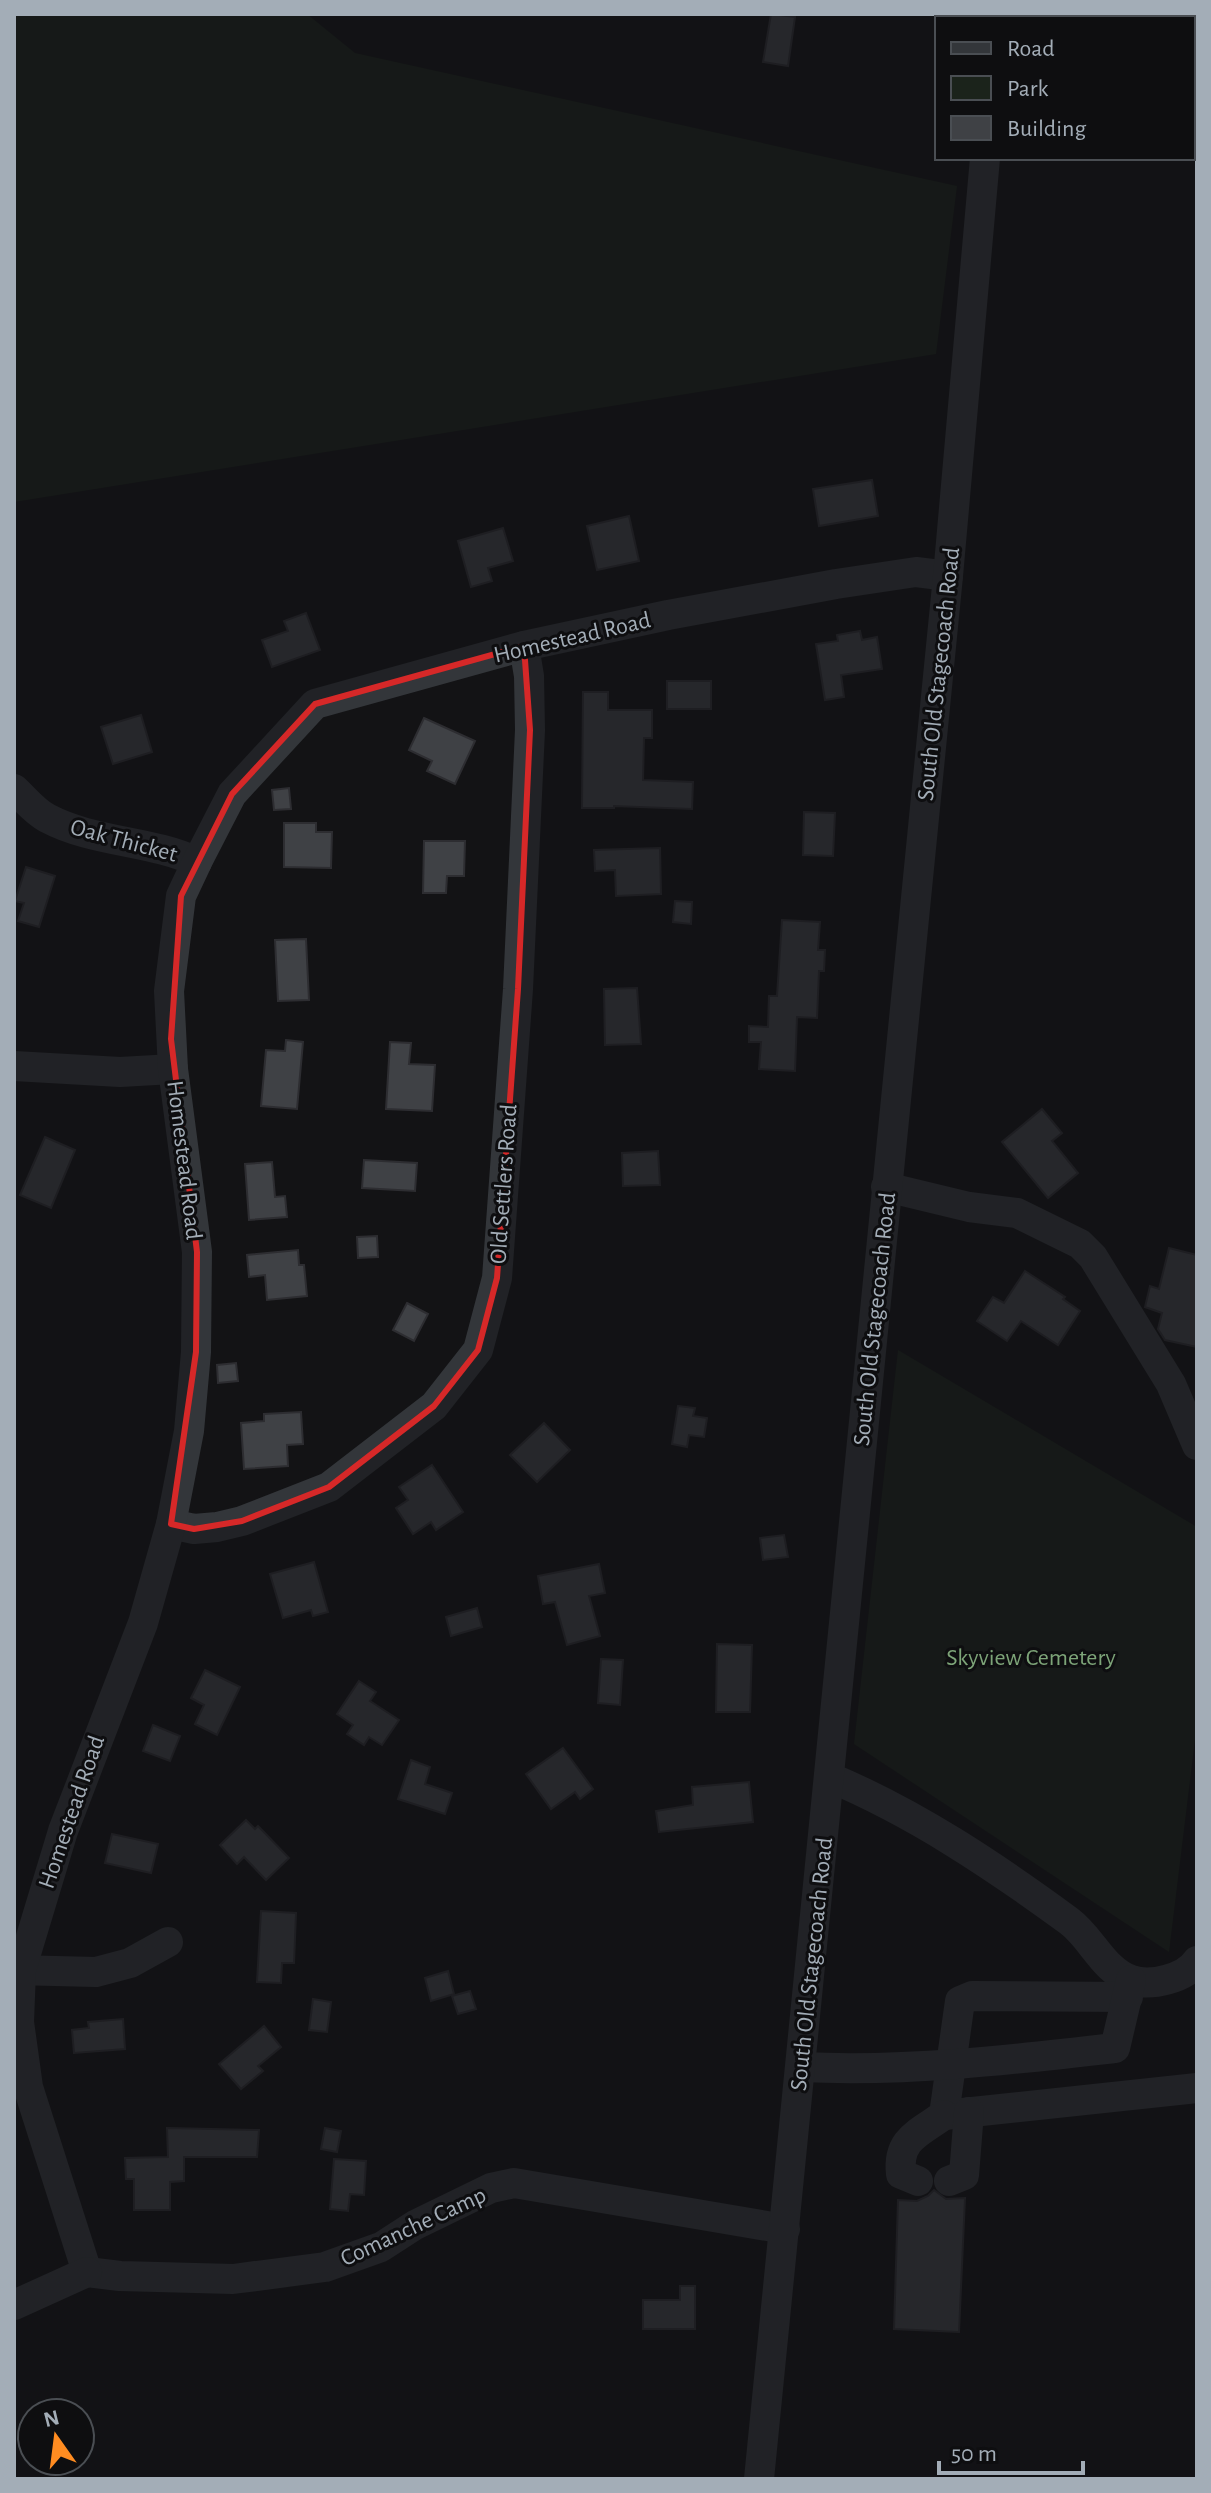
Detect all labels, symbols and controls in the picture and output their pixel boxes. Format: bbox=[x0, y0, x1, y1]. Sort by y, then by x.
legend bbox=[935, 16, 1195, 160]
text: Road bbox=[1007, 37, 1055, 61]
text: Park bbox=[1007, 77, 1048, 101]
text: Building bbox=[1007, 117, 1086, 141]
street label: South Old Stagecoach Road bbox=[914, 546, 964, 802]
street label: Homestead Road bbox=[491, 608, 653, 668]
street label: Oak Thicket bbox=[68, 815, 180, 867]
street label: Homestead Road bbox=[162, 1079, 206, 1241]
street label: Old Settlers Road bbox=[486, 1103, 522, 1265]
street label: South Old Stagecoach Road bbox=[850, 1191, 900, 1447]
park label: Skyview Cemetery bbox=[946, 1646, 1116, 1670]
street label: Homestead Road bbox=[35, 1733, 109, 1892]
street label: South Old Stagecoach Road bbox=[787, 1836, 837, 2092]
street label: Comanche Camp bbox=[337, 2183, 490, 2271]
north arrow bbox=[16, 2397, 96, 2477]
text: N bbox=[41, 2406, 61, 2431]
scale bar bbox=[939, 2425, 1083, 2475]
text: 50 m bbox=[951, 2442, 997, 2466]

